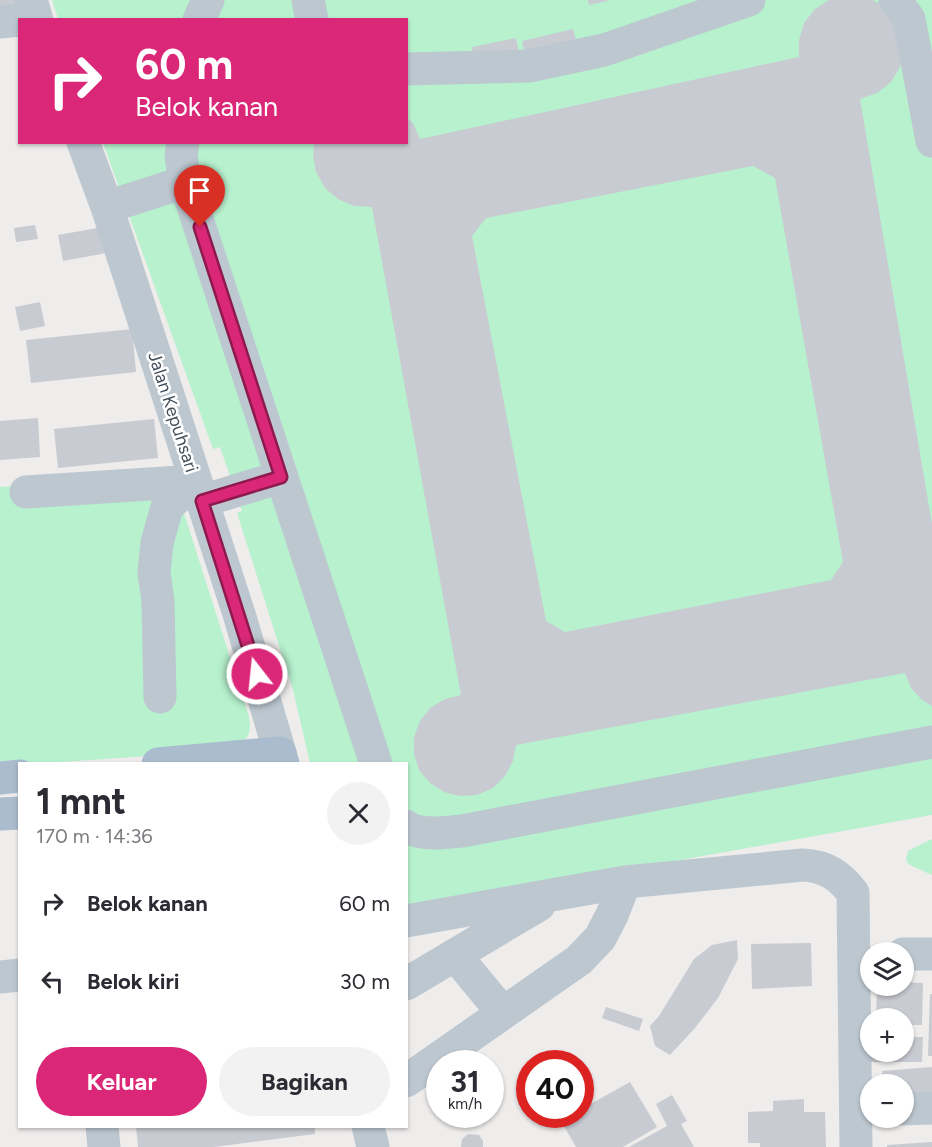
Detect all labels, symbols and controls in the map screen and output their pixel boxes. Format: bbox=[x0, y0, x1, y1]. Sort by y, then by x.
text: 60 m bbox=[135, 39, 233, 90]
icon: right bbox=[36, 42, 114, 120]
text: Belok kanan bbox=[135, 90, 278, 123]
pin bbox=[174, 165, 225, 227]
icon: arrive bbox=[183, 174, 216, 207]
street label: Jalan Kepuhsari bbox=[143, 349, 203, 475]
position arrow bbox=[225, 642, 289, 706]
text: 1 mnt bbox=[36, 780, 126, 823]
button: close bbox=[327, 782, 390, 845]
text: 170 m · 14:36 bbox=[36, 824, 153, 848]
icon: right bbox=[36, 887, 69, 920]
text: Belok kanan bbox=[87, 890, 208, 917]
text: 60 m bbox=[339, 890, 390, 917]
map controls bbox=[860, 942, 914, 1128]
button: layers bbox=[860, 942, 914, 996]
icon: left bbox=[36, 965, 69, 998]
text: Belok kiri bbox=[87, 968, 180, 995]
text: 30 m bbox=[340, 968, 390, 995]
button: + bbox=[860, 1008, 914, 1062]
button: Keluar bbox=[36, 1047, 207, 1116]
button: Bagikan bbox=[219, 1047, 390, 1116]
speed limit sign: 40 bbox=[516, 1050, 594, 1128]
text: 31 bbox=[450, 1063, 480, 1100]
button: − bbox=[860, 1074, 914, 1128]
text: km/h bbox=[448, 1095, 482, 1113]

